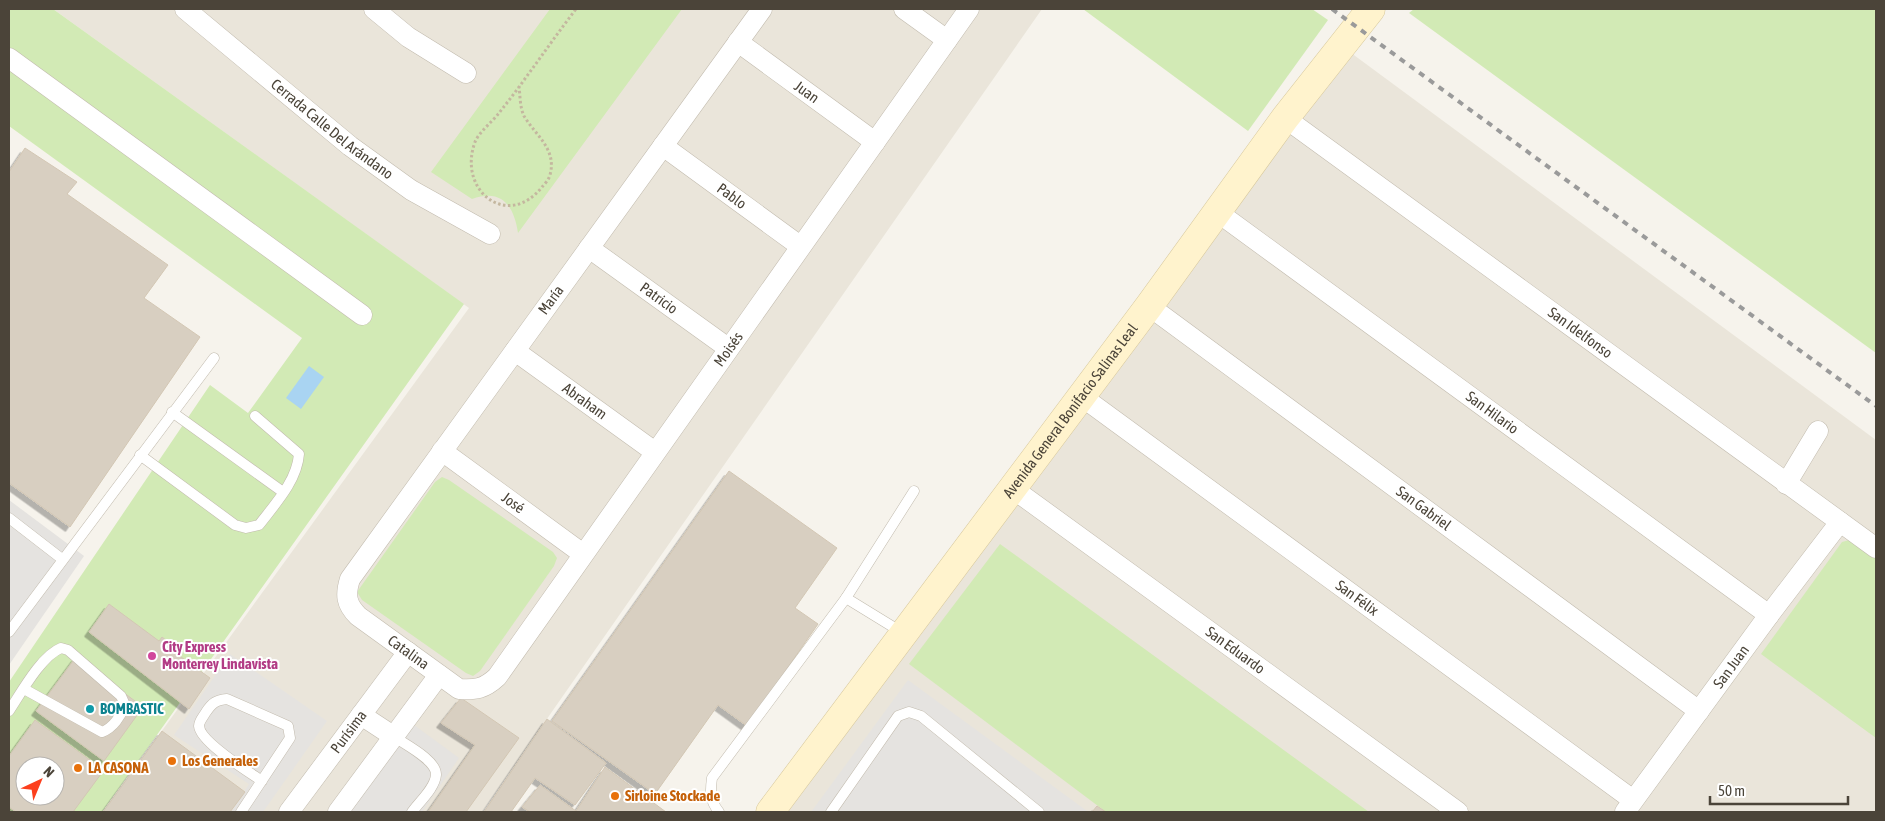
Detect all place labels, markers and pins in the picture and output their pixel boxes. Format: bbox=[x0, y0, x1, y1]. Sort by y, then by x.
place label: City Express Monterrey Lindavista bbox=[162, 638, 278, 672]
marker: City Express Monterrey Lindavista bbox=[146, 650, 158, 662]
place label: BOMBASTIC bbox=[100, 700, 164, 717]
marker: BOMBASTIC bbox=[84, 703, 96, 715]
place label: Los Generales bbox=[182, 752, 259, 769]
marker: Los Generales bbox=[166, 755, 178, 767]
place label: LA CASONA bbox=[88, 759, 149, 776]
marker: LA CASONA bbox=[72, 762, 84, 774]
place label: Sirloine Stockade bbox=[625, 787, 720, 804]
marker: Sirloine Stockade bbox=[609, 790, 621, 802]

